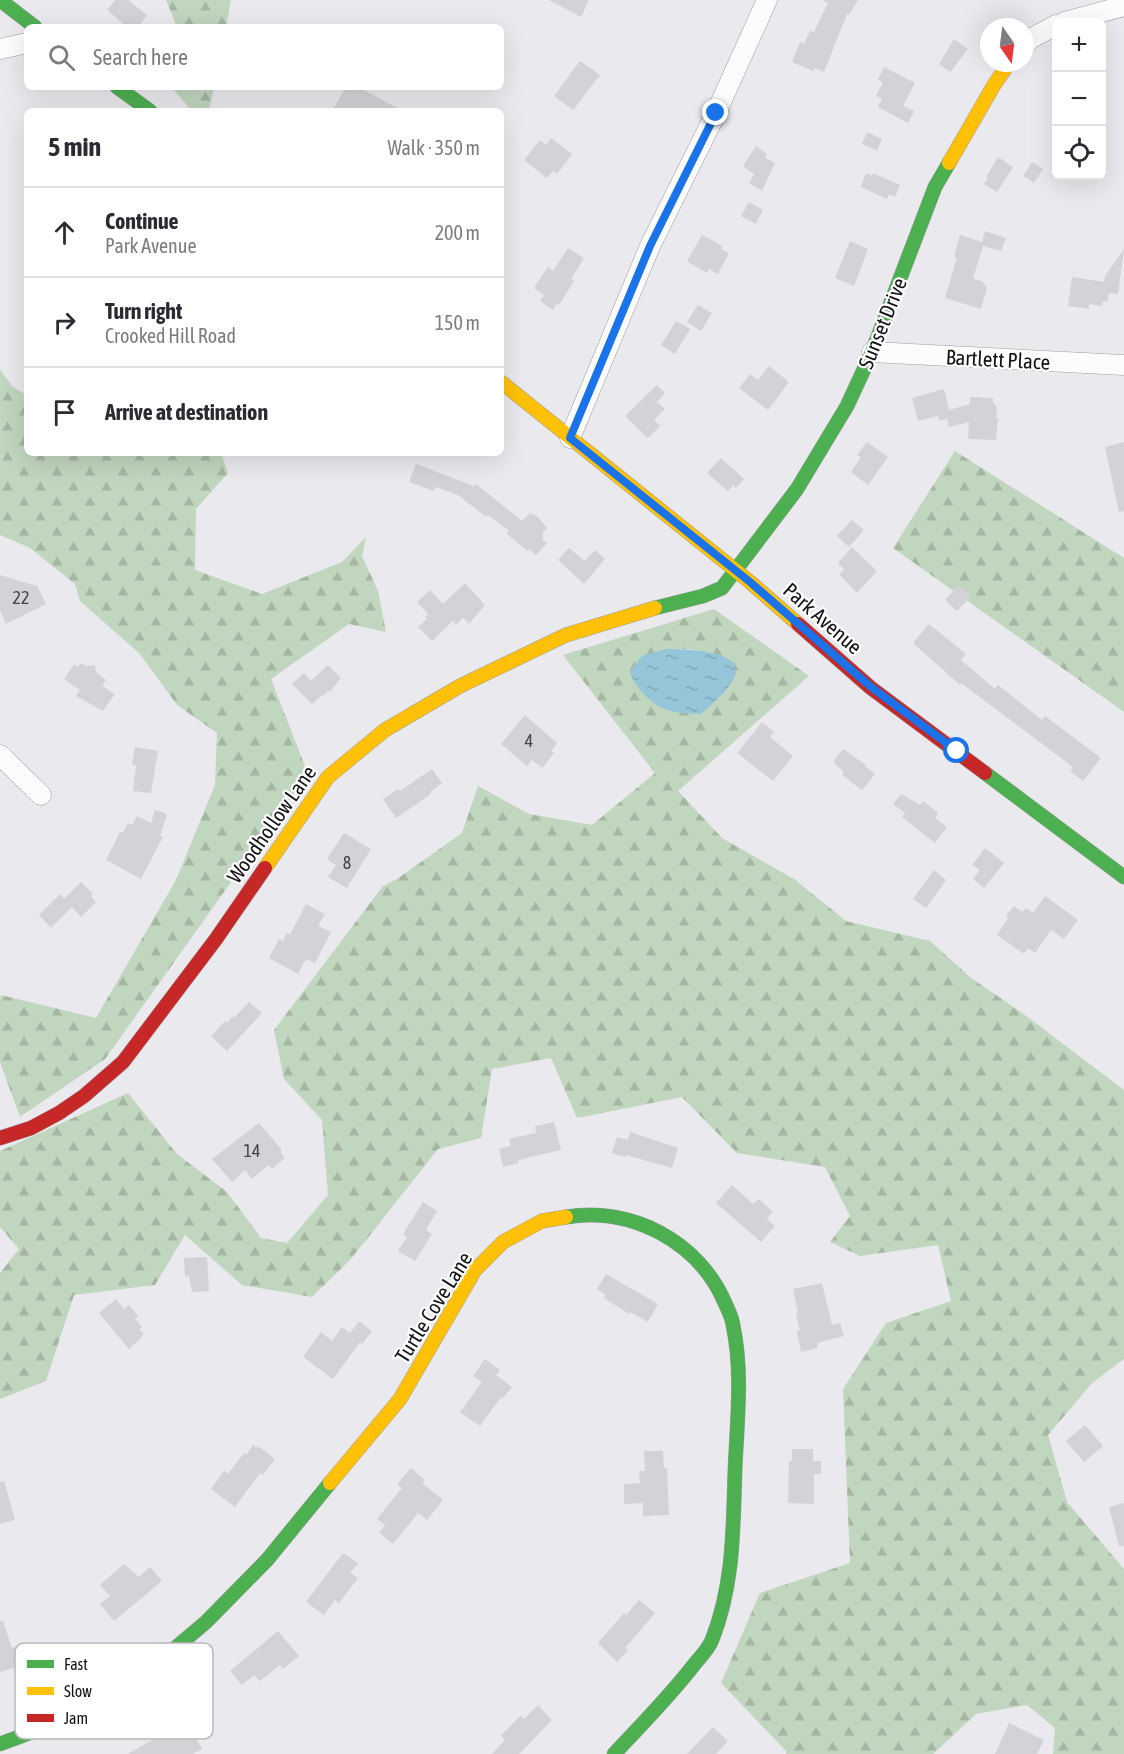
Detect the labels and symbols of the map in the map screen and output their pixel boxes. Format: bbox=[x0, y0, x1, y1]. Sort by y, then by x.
north arrow bbox=[980, 18, 1034, 72]
route end bbox=[702, 99, 728, 125]
street label: Sunset Drive bbox=[853, 274, 911, 372]
street label: Bartlett Place bbox=[945, 344, 1051, 374]
street label: Park Avenue bbox=[779, 577, 867, 659]
house number: 22 bbox=[13, 587, 29, 608]
house number: 4 bbox=[525, 730, 533, 751]
route start bbox=[943, 737, 969, 763]
street label: Woodhollow Lane bbox=[222, 761, 320, 887]
house number: 8 bbox=[343, 852, 351, 873]
house number: 14 bbox=[244, 1140, 260, 1161]
street label: Turtle Cove Lane bbox=[390, 1247, 476, 1367]
legend bbox=[15, 1643, 213, 1739]
text: Fast bbox=[64, 1655, 88, 1673]
text: Slow bbox=[64, 1682, 92, 1700]
text: Jam bbox=[64, 1709, 88, 1727]

